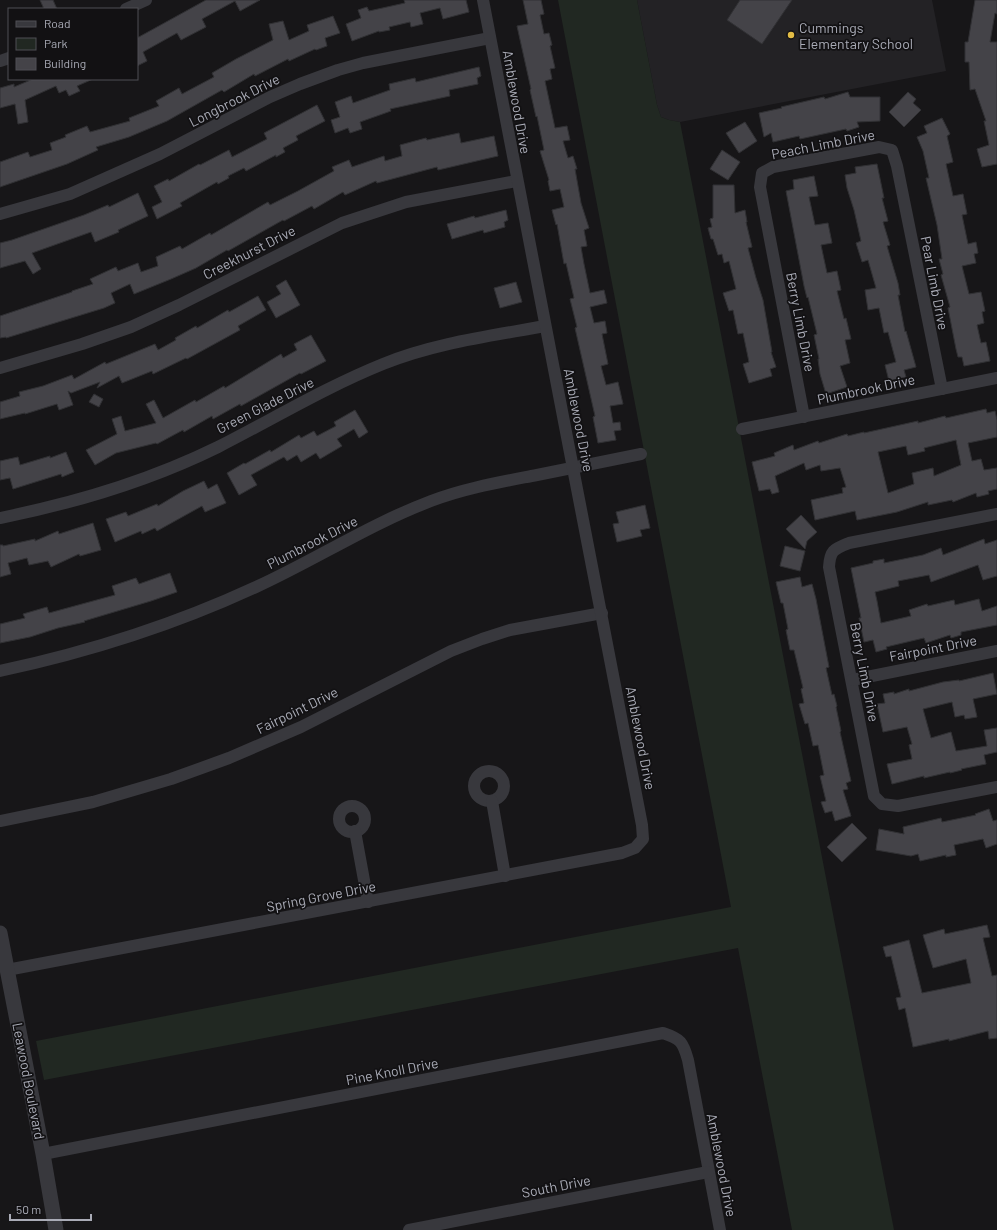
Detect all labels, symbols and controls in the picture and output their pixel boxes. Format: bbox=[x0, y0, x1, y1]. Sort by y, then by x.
legend bbox=[8, 8, 138, 80]
text: Road bbox=[44, 16, 71, 30]
place label: Cummings Elementary School bbox=[799, 19, 913, 52]
marker: Cummings Elementary School bbox=[786, 30, 796, 40]
text: Park bbox=[44, 36, 68, 50]
street label: Amblewood Drive bbox=[500, 49, 534, 155]
text: Building bbox=[44, 56, 86, 70]
street label: Longbrook Drive bbox=[186, 70, 282, 130]
street label: Peach Limb Drive bbox=[770, 126, 876, 162]
street label: Creekhurst Drive bbox=[200, 221, 298, 283]
street label: Pear Limb Drive bbox=[918, 235, 952, 331]
street label: Berry Limb Drive bbox=[783, 271, 819, 373]
street label: Amblewood Drive bbox=[561, 367, 597, 473]
street label: Plumbrook Drive bbox=[816, 370, 916, 408]
street label: Green Glade Drive bbox=[214, 373, 316, 437]
street label: Plumbrook Drive bbox=[264, 512, 360, 572]
street label: Berry Limb Drive bbox=[847, 621, 883, 723]
street label: Fairpoint Drive bbox=[888, 631, 978, 665]
street label: Fairpoint Drive bbox=[253, 683, 341, 737]
street label: Amblewood Drive bbox=[623, 685, 659, 791]
street label: Spring Grove Drive bbox=[265, 877, 377, 915]
street label: Leawood Boulevard bbox=[9, 1021, 49, 1141]
street label: Pine Knoll Drive bbox=[344, 1054, 440, 1088]
street label: Amblewood Drive bbox=[704, 1112, 740, 1218]
street label: South Drive bbox=[520, 1171, 592, 1201]
scale bar bbox=[10, 1196, 91, 1222]
text: 50 m bbox=[16, 1202, 41, 1216]

